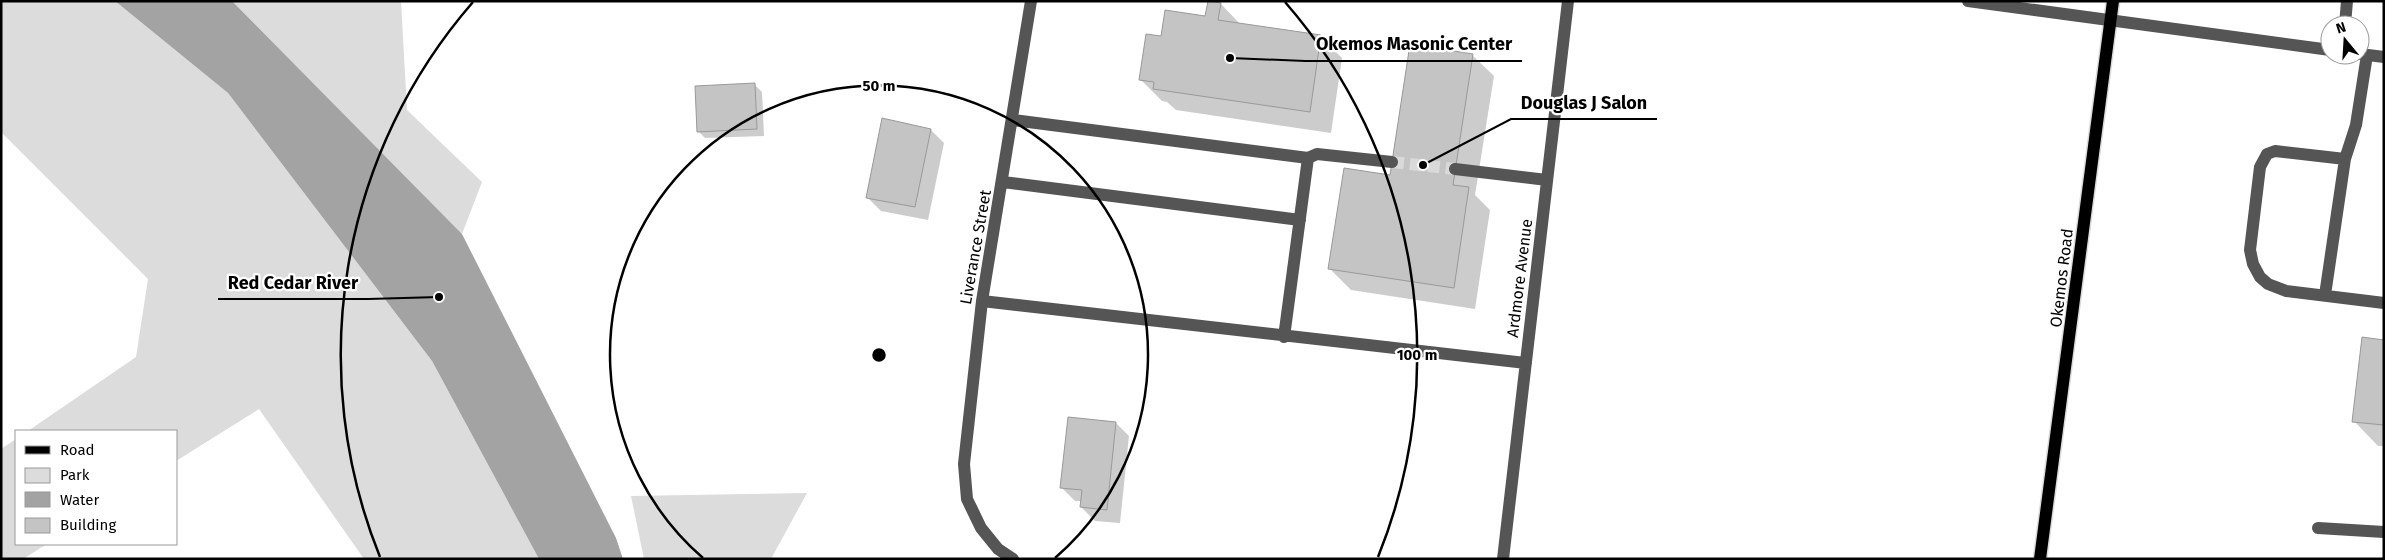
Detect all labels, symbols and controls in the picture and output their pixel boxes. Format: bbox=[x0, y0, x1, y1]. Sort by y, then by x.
north arrow bbox=[2320, 15, 2370, 65]
text: N bbox=[2334, 19, 2348, 38]
callout: Okemos Masonic Center bbox=[1305, 28, 1522, 61]
text: Okemos Masonic Center bbox=[1316, 33, 1513, 55]
text: 50 m bbox=[862, 77, 896, 95]
callout: Douglas J Salon bbox=[1511, 86, 1657, 119]
text: Douglas J Salon bbox=[1521, 92, 1647, 114]
street label: Liverance Street bbox=[956, 188, 995, 306]
street label: Ardmore Avenue bbox=[1503, 218, 1536, 338]
street label: Okemos Road bbox=[2046, 228, 2077, 329]
callout: Red Cedar River bbox=[218, 266, 368, 299]
text: Red Cedar River bbox=[228, 272, 359, 294]
centre of rings bbox=[870, 346, 888, 364]
text: 100 m bbox=[1397, 346, 1437, 364]
legend bbox=[15, 430, 178, 545]
text: Road bbox=[60, 441, 95, 459]
text: Park bbox=[60, 466, 90, 484]
text: Water bbox=[60, 491, 99, 509]
text: Building bbox=[60, 516, 116, 534]

